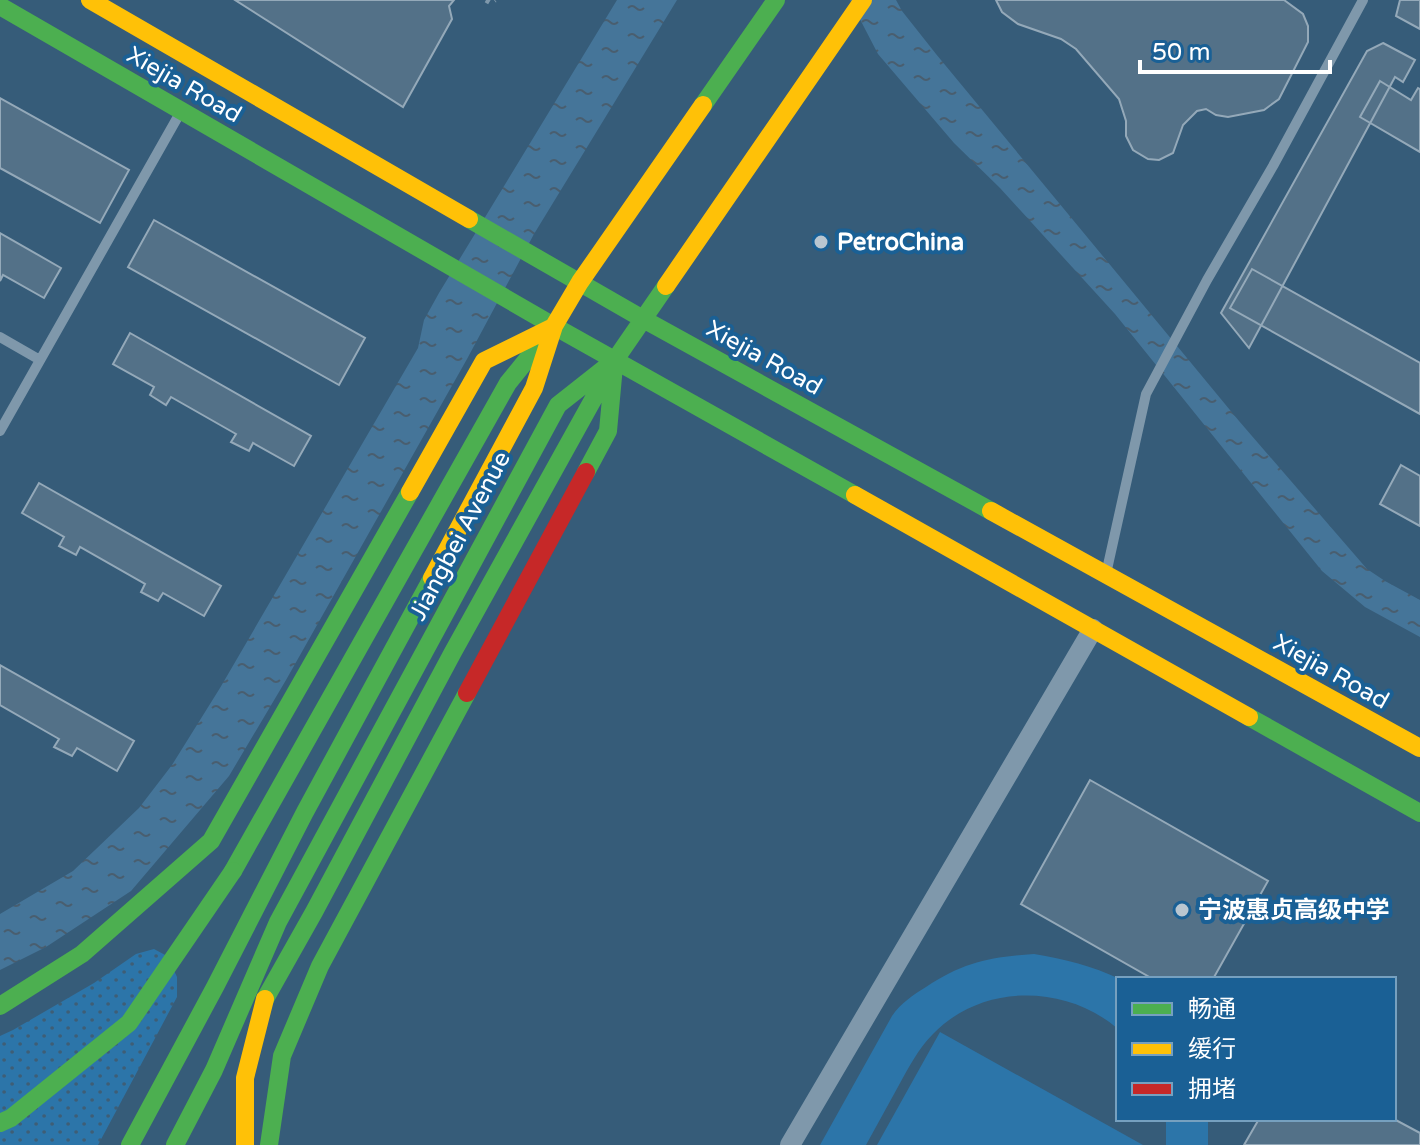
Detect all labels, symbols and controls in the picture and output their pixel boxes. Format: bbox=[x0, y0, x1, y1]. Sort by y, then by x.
scale bar bbox=[1140, 24, 1330, 74]
text: 50 m bbox=[1152, 38, 1210, 67]
street label: Xiejia Road bbox=[121, 40, 247, 130]
place label: PetroChina bbox=[837, 228, 964, 257]
marker: PetroChina bbox=[812, 233, 830, 251]
street label: Xiejia Road bbox=[701, 314, 827, 402]
street label: Jiangbei Avenue bbox=[403, 447, 517, 625]
street label: Xiejia Road bbox=[1268, 628, 1394, 716]
place label: 宁波惠贞高级中学 bbox=[1198, 896, 1390, 925]
marker: 宁波惠贞高级中学 bbox=[1173, 901, 1191, 919]
legend bbox=[1116, 977, 1396, 1121]
text: 畅通 bbox=[1188, 995, 1236, 1024]
text: 缓行 bbox=[1188, 1035, 1236, 1064]
text: 拥堵 bbox=[1188, 1075, 1236, 1104]

